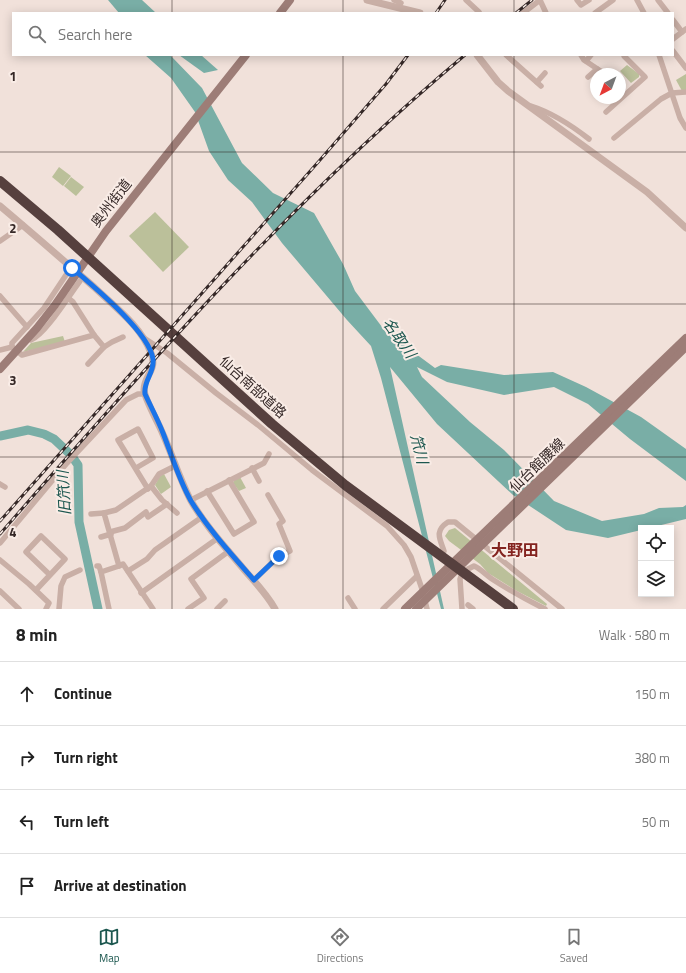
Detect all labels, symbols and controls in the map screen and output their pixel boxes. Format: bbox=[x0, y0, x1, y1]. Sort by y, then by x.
search box bbox=[12, 12, 674, 56]
icon: search bbox=[26, 23, 48, 45]
text: Search here bbox=[58, 23, 132, 46]
text: 1 bbox=[9, 66, 17, 86]
north arrow bbox=[590, 68, 626, 104]
street label: 奥州街道 bbox=[85, 174, 136, 231]
text: 2 bbox=[9, 218, 17, 238]
route start bbox=[63, 259, 81, 277]
water label: 名取川 bbox=[377, 313, 423, 364]
street label: 仙台南部道路 bbox=[215, 351, 292, 423]
text: 3 bbox=[9, 370, 17, 390]
water label: 笊川 bbox=[405, 432, 435, 468]
street label: 仙台館腰線 bbox=[504, 433, 569, 497]
water label: 旧笊川 bbox=[51, 468, 76, 516]
text: 4 bbox=[9, 522, 17, 542]
map controls bbox=[638, 525, 674, 597]
button: locate bbox=[638, 525, 674, 561]
district label: 大野田 bbox=[491, 538, 539, 562]
route end bbox=[270, 547, 288, 565]
button: layers bbox=[638, 561, 674, 597]
text: 8 min bbox=[16, 622, 57, 648]
text: Walk · 580 m bbox=[599, 625, 670, 645]
text: Continue bbox=[54, 682, 112, 705]
icon: ahead bbox=[16, 683, 38, 705]
text: 150 m bbox=[634, 684, 670, 704]
text: Turn right bbox=[54, 746, 118, 769]
icon: right bbox=[16, 747, 38, 769]
text: 380 m bbox=[634, 748, 670, 768]
text: Turn left bbox=[54, 810, 109, 833]
icon: left bbox=[16, 811, 38, 833]
text: 50 m bbox=[642, 812, 670, 832]
text: Arrive at destination bbox=[54, 874, 187, 897]
icon: arrive bbox=[16, 875, 38, 897]
tab: Map bbox=[98, 926, 120, 966]
tab: Directions bbox=[317, 926, 363, 966]
tab: Saved bbox=[560, 926, 588, 966]

